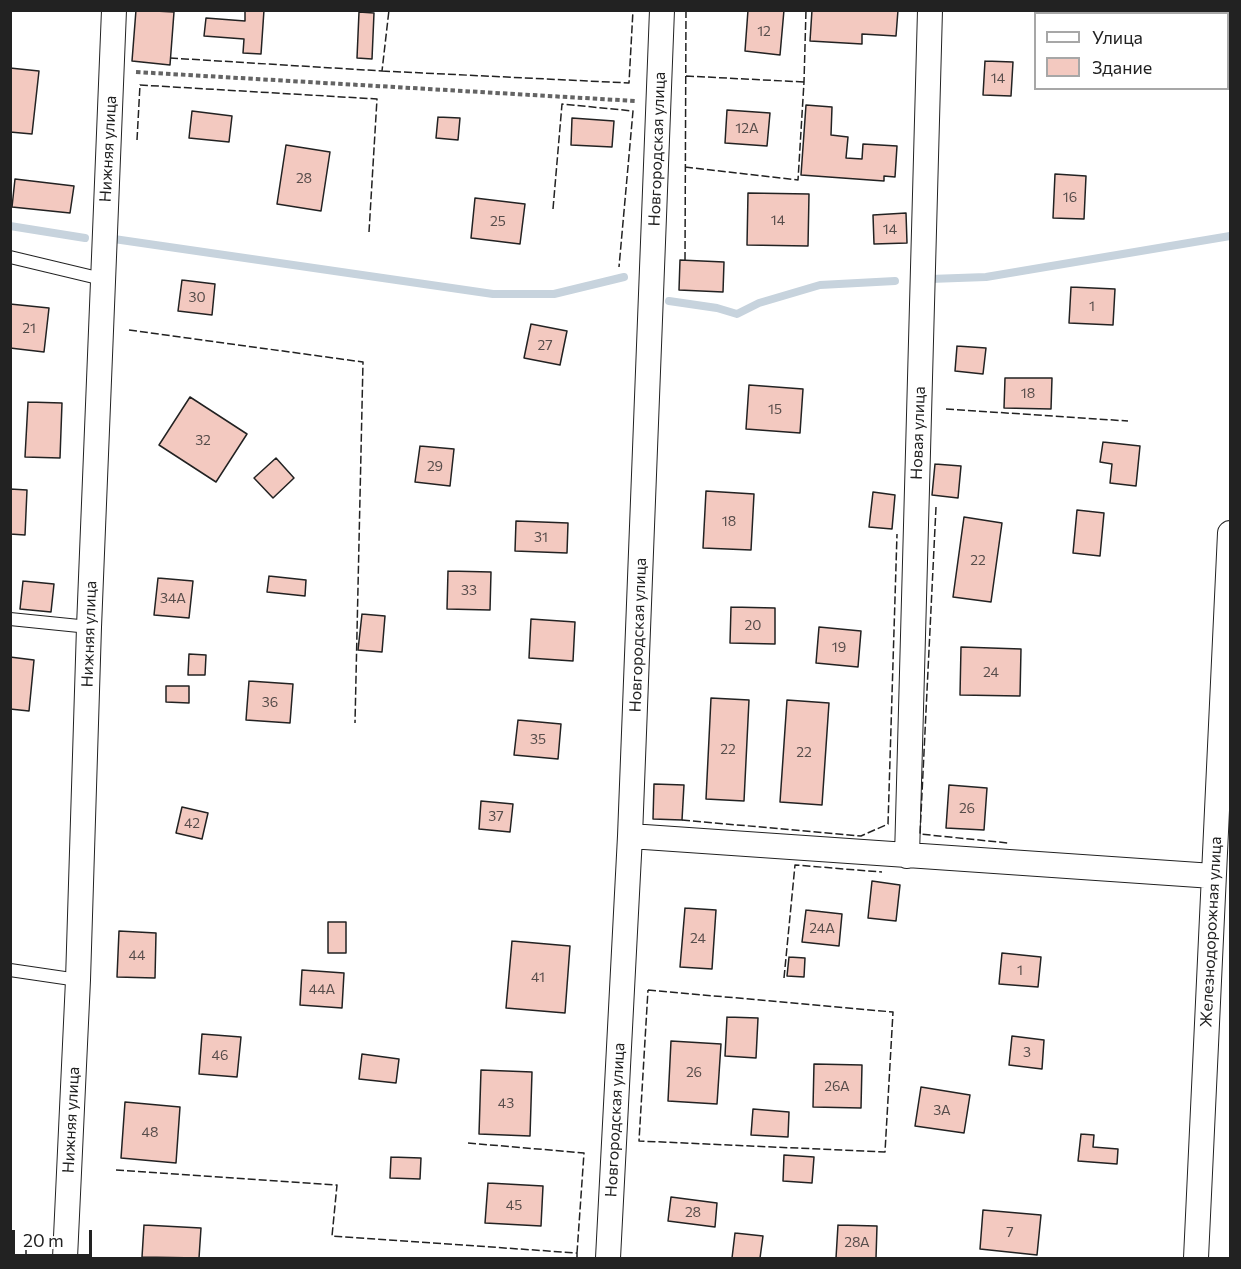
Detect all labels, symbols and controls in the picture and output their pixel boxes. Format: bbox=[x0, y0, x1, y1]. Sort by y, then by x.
legend bbox=[1034, 12, 1229, 90]
house number: 12 bbox=[757, 23, 771, 39]
text: Улица bbox=[1092, 26, 1143, 48]
text: Здание bbox=[1092, 56, 1152, 78]
house number: 14 bbox=[991, 70, 1005, 86]
street label: Новгородская улица bbox=[645, 71, 669, 227]
street label: Нижняя улица bbox=[96, 95, 120, 203]
house number: 12А bbox=[735, 120, 759, 136]
house number: 28 bbox=[296, 170, 312, 186]
house number: 16 bbox=[1063, 189, 1077, 205]
house number: 14 bbox=[771, 212, 785, 228]
house number: 25 bbox=[490, 213, 506, 229]
house number: 14 bbox=[883, 221, 897, 237]
house number: 30 bbox=[188, 289, 206, 305]
house number: 1 bbox=[1089, 298, 1095, 314]
house number: 21 bbox=[22, 320, 36, 336]
house number: 27 bbox=[537, 337, 553, 353]
house number: 18 bbox=[1021, 385, 1035, 401]
street label: Новая улица bbox=[907, 386, 929, 480]
house number: 15 bbox=[768, 401, 782, 417]
house number: 32 bbox=[195, 432, 211, 448]
house number: 29 bbox=[427, 458, 443, 474]
house number: 18 bbox=[722, 513, 736, 529]
house number: 31 bbox=[534, 529, 548, 545]
house number: 22 bbox=[970, 552, 986, 568]
street label: Новгородская улица bbox=[626, 557, 650, 713]
street label: Нижняя улица bbox=[78, 580, 100, 688]
house number: 33 bbox=[461, 582, 477, 598]
house number: 34А bbox=[160, 590, 186, 606]
house number: 20 bbox=[745, 617, 761, 633]
house number: 19 bbox=[832, 639, 846, 655]
house number: 24 bbox=[983, 664, 999, 680]
house number: 36 bbox=[262, 694, 278, 710]
house number: 35 bbox=[530, 731, 546, 747]
house number: 22 bbox=[720, 741, 736, 757]
house number: 22 bbox=[796, 744, 812, 760]
house number: 26 bbox=[959, 800, 975, 816]
house number: 37 bbox=[488, 808, 504, 824]
house number: 42 bbox=[184, 815, 200, 831]
street label: Железнодорожная улица bbox=[1196, 836, 1226, 1028]
house number: 24А bbox=[809, 920, 835, 936]
house number: 24 bbox=[690, 930, 706, 946]
house number: 44 bbox=[129, 947, 145, 963]
house number: 1 bbox=[1017, 962, 1023, 978]
house number: 41 bbox=[531, 969, 545, 985]
house number: 44А bbox=[309, 981, 335, 997]
street label: Новгородская улица bbox=[601, 1042, 629, 1198]
house number: 3 bbox=[1023, 1044, 1031, 1060]
house number: 46 bbox=[212, 1047, 228, 1063]
house number: 26 bbox=[686, 1064, 702, 1080]
street label: Нижняя улица bbox=[59, 1066, 83, 1174]
house number: 26А bbox=[824, 1078, 850, 1094]
house number: 43 bbox=[498, 1095, 514, 1111]
house number: 3А bbox=[933, 1102, 951, 1118]
house number: 48 bbox=[142, 1124, 158, 1140]
house number: 45 bbox=[506, 1197, 522, 1213]
house number: 28 bbox=[685, 1204, 701, 1220]
scale bar bbox=[15, 1218, 94, 1256]
house number: 7 bbox=[1006, 1224, 1014, 1240]
text: 20 m bbox=[23, 1229, 64, 1251]
house number: 28А bbox=[844, 1234, 870, 1250]

